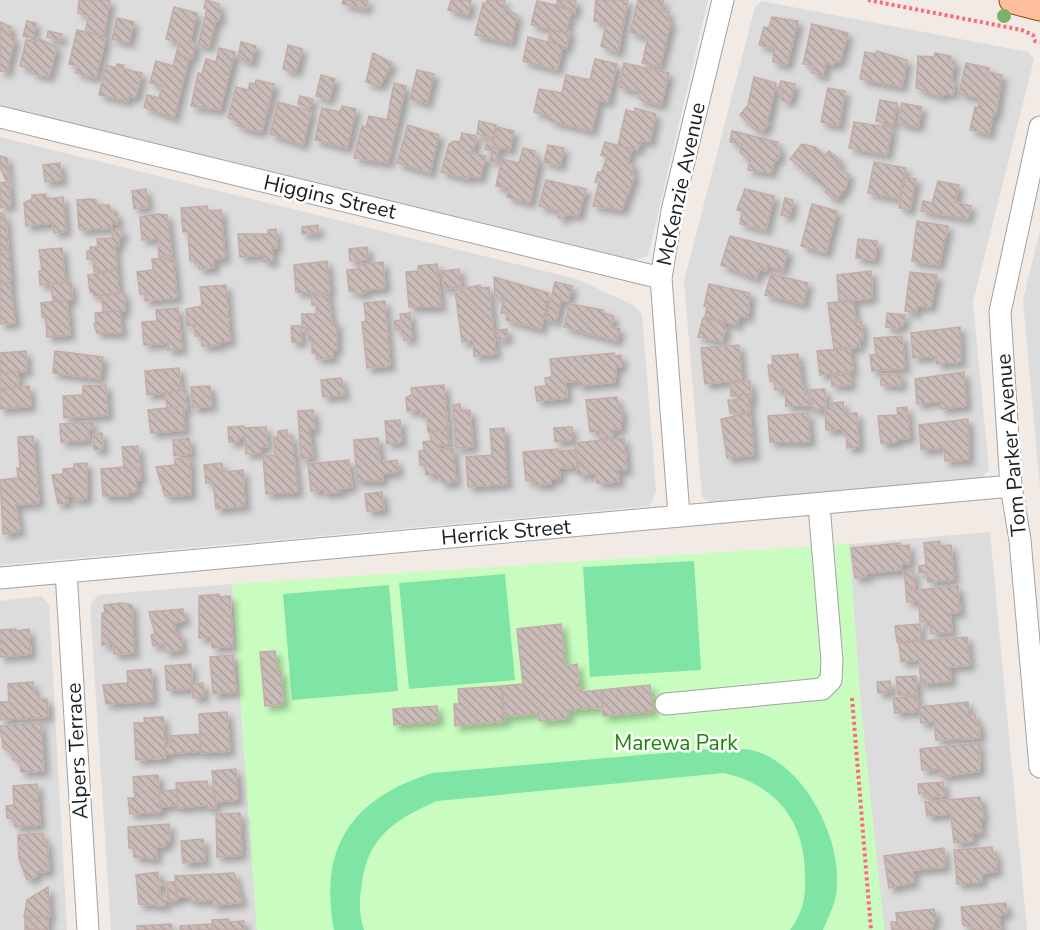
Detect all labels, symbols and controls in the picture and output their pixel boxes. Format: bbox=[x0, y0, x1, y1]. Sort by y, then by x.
street label: McKenzie Avenue bbox=[650, 100, 712, 268]
street label: Higgins Street bbox=[261, 168, 400, 226]
street label: Tom Parker Avenue bbox=[989, 352, 1033, 538]
street label: Herrick Street bbox=[440, 512, 573, 552]
street label: Alpers Terrace bbox=[59, 682, 95, 820]
park label: Marewa Park bbox=[614, 729, 738, 757]

